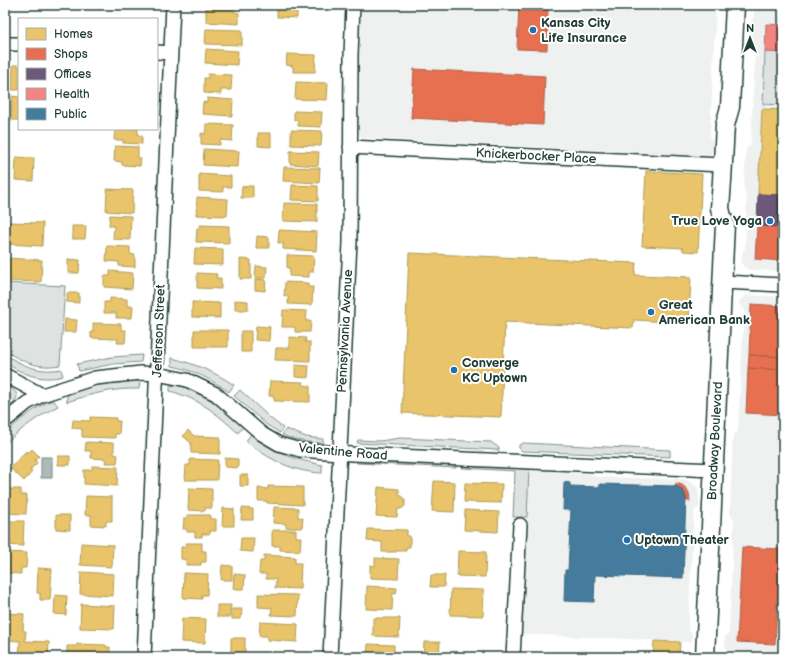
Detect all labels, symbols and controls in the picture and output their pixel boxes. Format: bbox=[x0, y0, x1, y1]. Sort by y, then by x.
place label: Kansas City Life Insurance bbox=[541, 15, 627, 46]
legend bbox=[18, 18, 158, 130]
north arrow bbox=[730, 18, 770, 58]
text: N bbox=[746, 22, 754, 35]
marker: Kansas City Life Insurance bbox=[528, 25, 538, 35]
text: Homes bbox=[54, 27, 93, 42]
text: Shops bbox=[54, 47, 88, 62]
text: Offices bbox=[54, 67, 91, 82]
text: Health bbox=[54, 87, 90, 102]
text: Public bbox=[54, 107, 87, 122]
street label: Knickerbocker Place bbox=[475, 145, 597, 167]
place label: True Love Yoga bbox=[672, 213, 762, 229]
marker: True Love Yoga bbox=[765, 216, 775, 226]
street label: Pennsylvania Avenue bbox=[334, 269, 356, 393]
street label: Jefferson Street bbox=[149, 284, 169, 378]
place label: Great American Bank bbox=[658, 297, 750, 328]
marker: Great American Bank bbox=[646, 307, 656, 317]
place label: Converge KC Uptown bbox=[462, 355, 527, 386]
marker: Converge KC Uptown bbox=[449, 365, 459, 375]
street label: Broadway Boulevard bbox=[704, 381, 726, 501]
street label: Valentine Road bbox=[298, 440, 388, 464]
place label: Uptown Theater bbox=[635, 532, 730, 548]
marker: Uptown Theater bbox=[622, 535, 632, 545]

